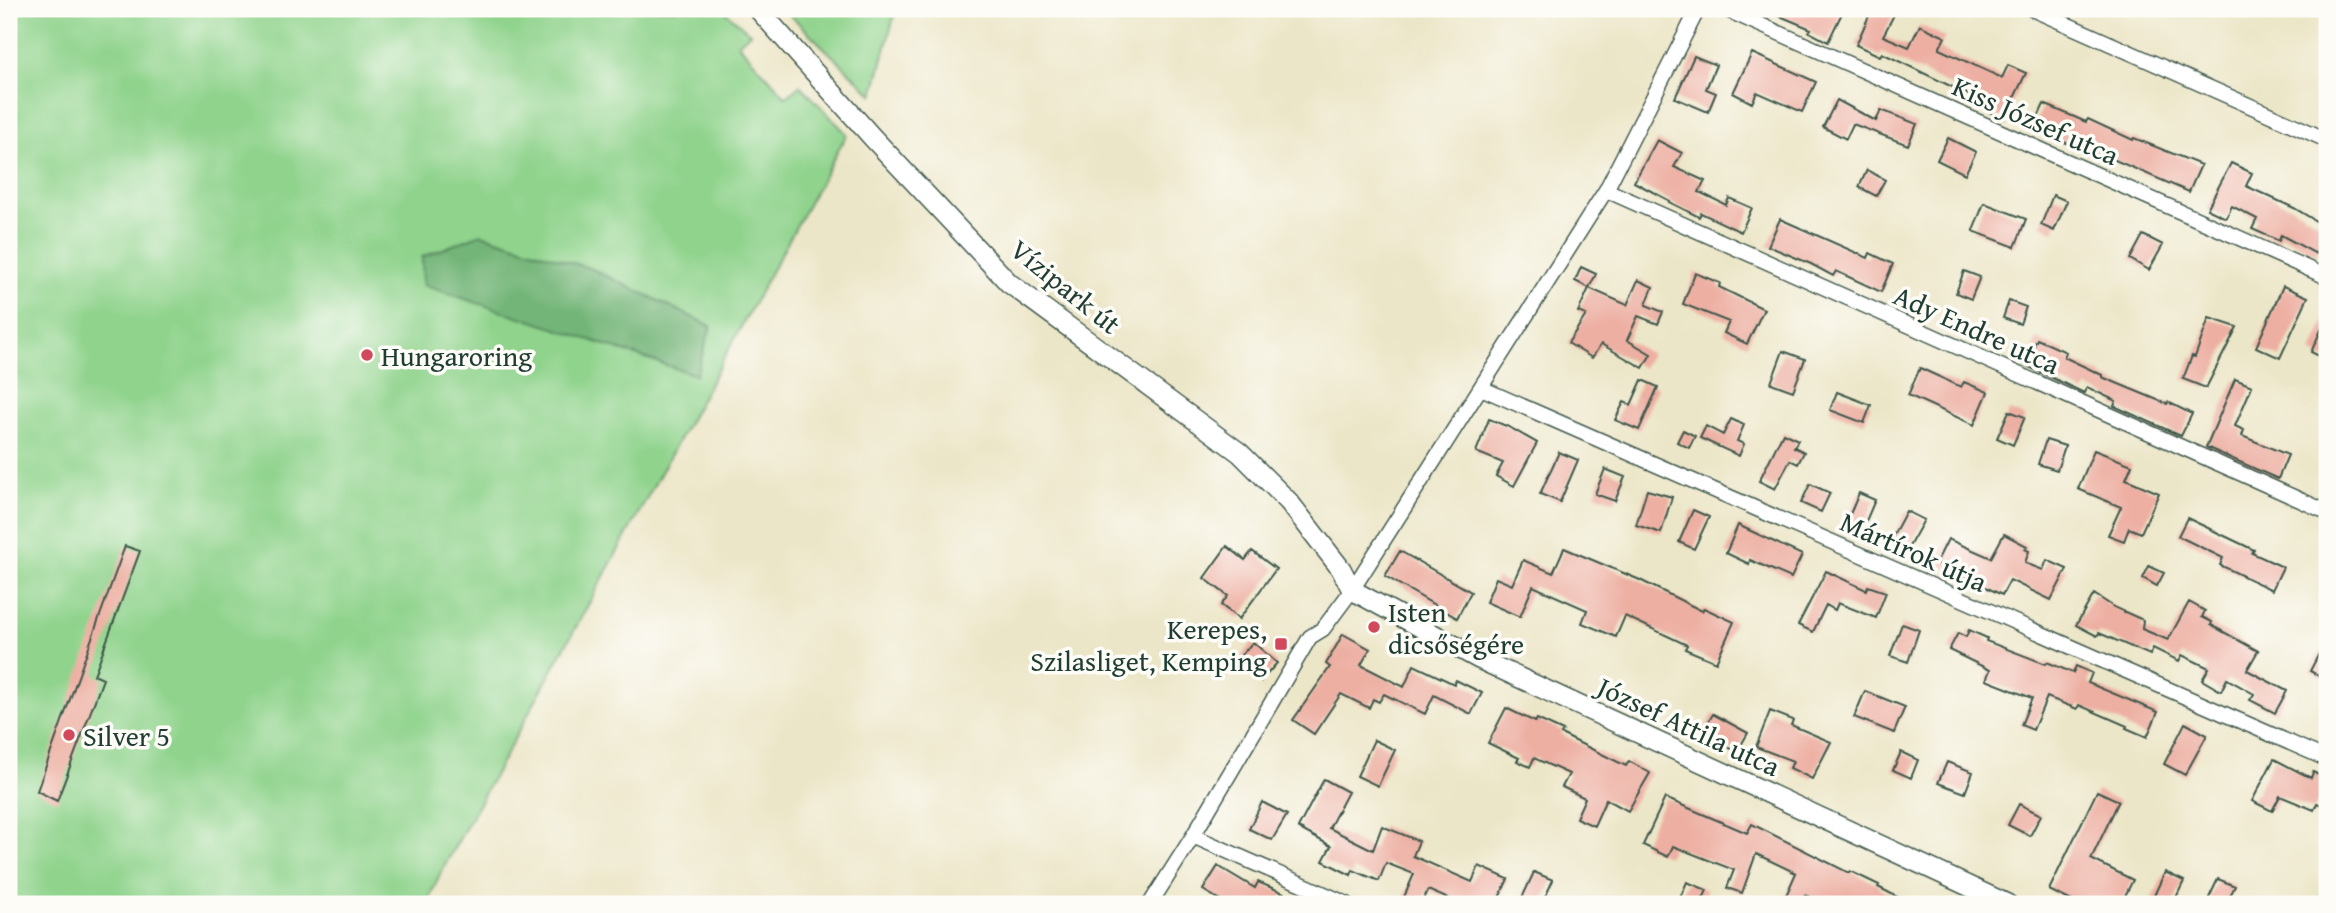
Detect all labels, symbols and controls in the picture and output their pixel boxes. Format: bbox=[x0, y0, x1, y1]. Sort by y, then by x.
street label: Kiss József utca bbox=[1946, 65, 2126, 175]
street label: Vízipark út bbox=[1002, 229, 1130, 343]
street label: Ady Endre utca bbox=[1887, 274, 2067, 384]
place label: Hungaroring bbox=[381, 335, 532, 376]
marker: Hungaroring bbox=[359, 347, 375, 363]
street label: Mártírok útja bbox=[1834, 500, 1995, 602]
place label: Isten dicsőségére bbox=[1388, 591, 1524, 664]
place label: Kerepes, Szilasliget, Kemping bbox=[1030, 608, 1267, 681]
marker: Isten dicsőségére bbox=[1366, 619, 1382, 635]
marker: Kerepes, Szilasliget, Kemping bbox=[1273, 636, 1289, 652]
street label: József Attila utca bbox=[1588, 664, 1788, 787]
place label: Silver 5 bbox=[83, 715, 170, 756]
marker: Silver 5 bbox=[61, 727, 77, 743]

